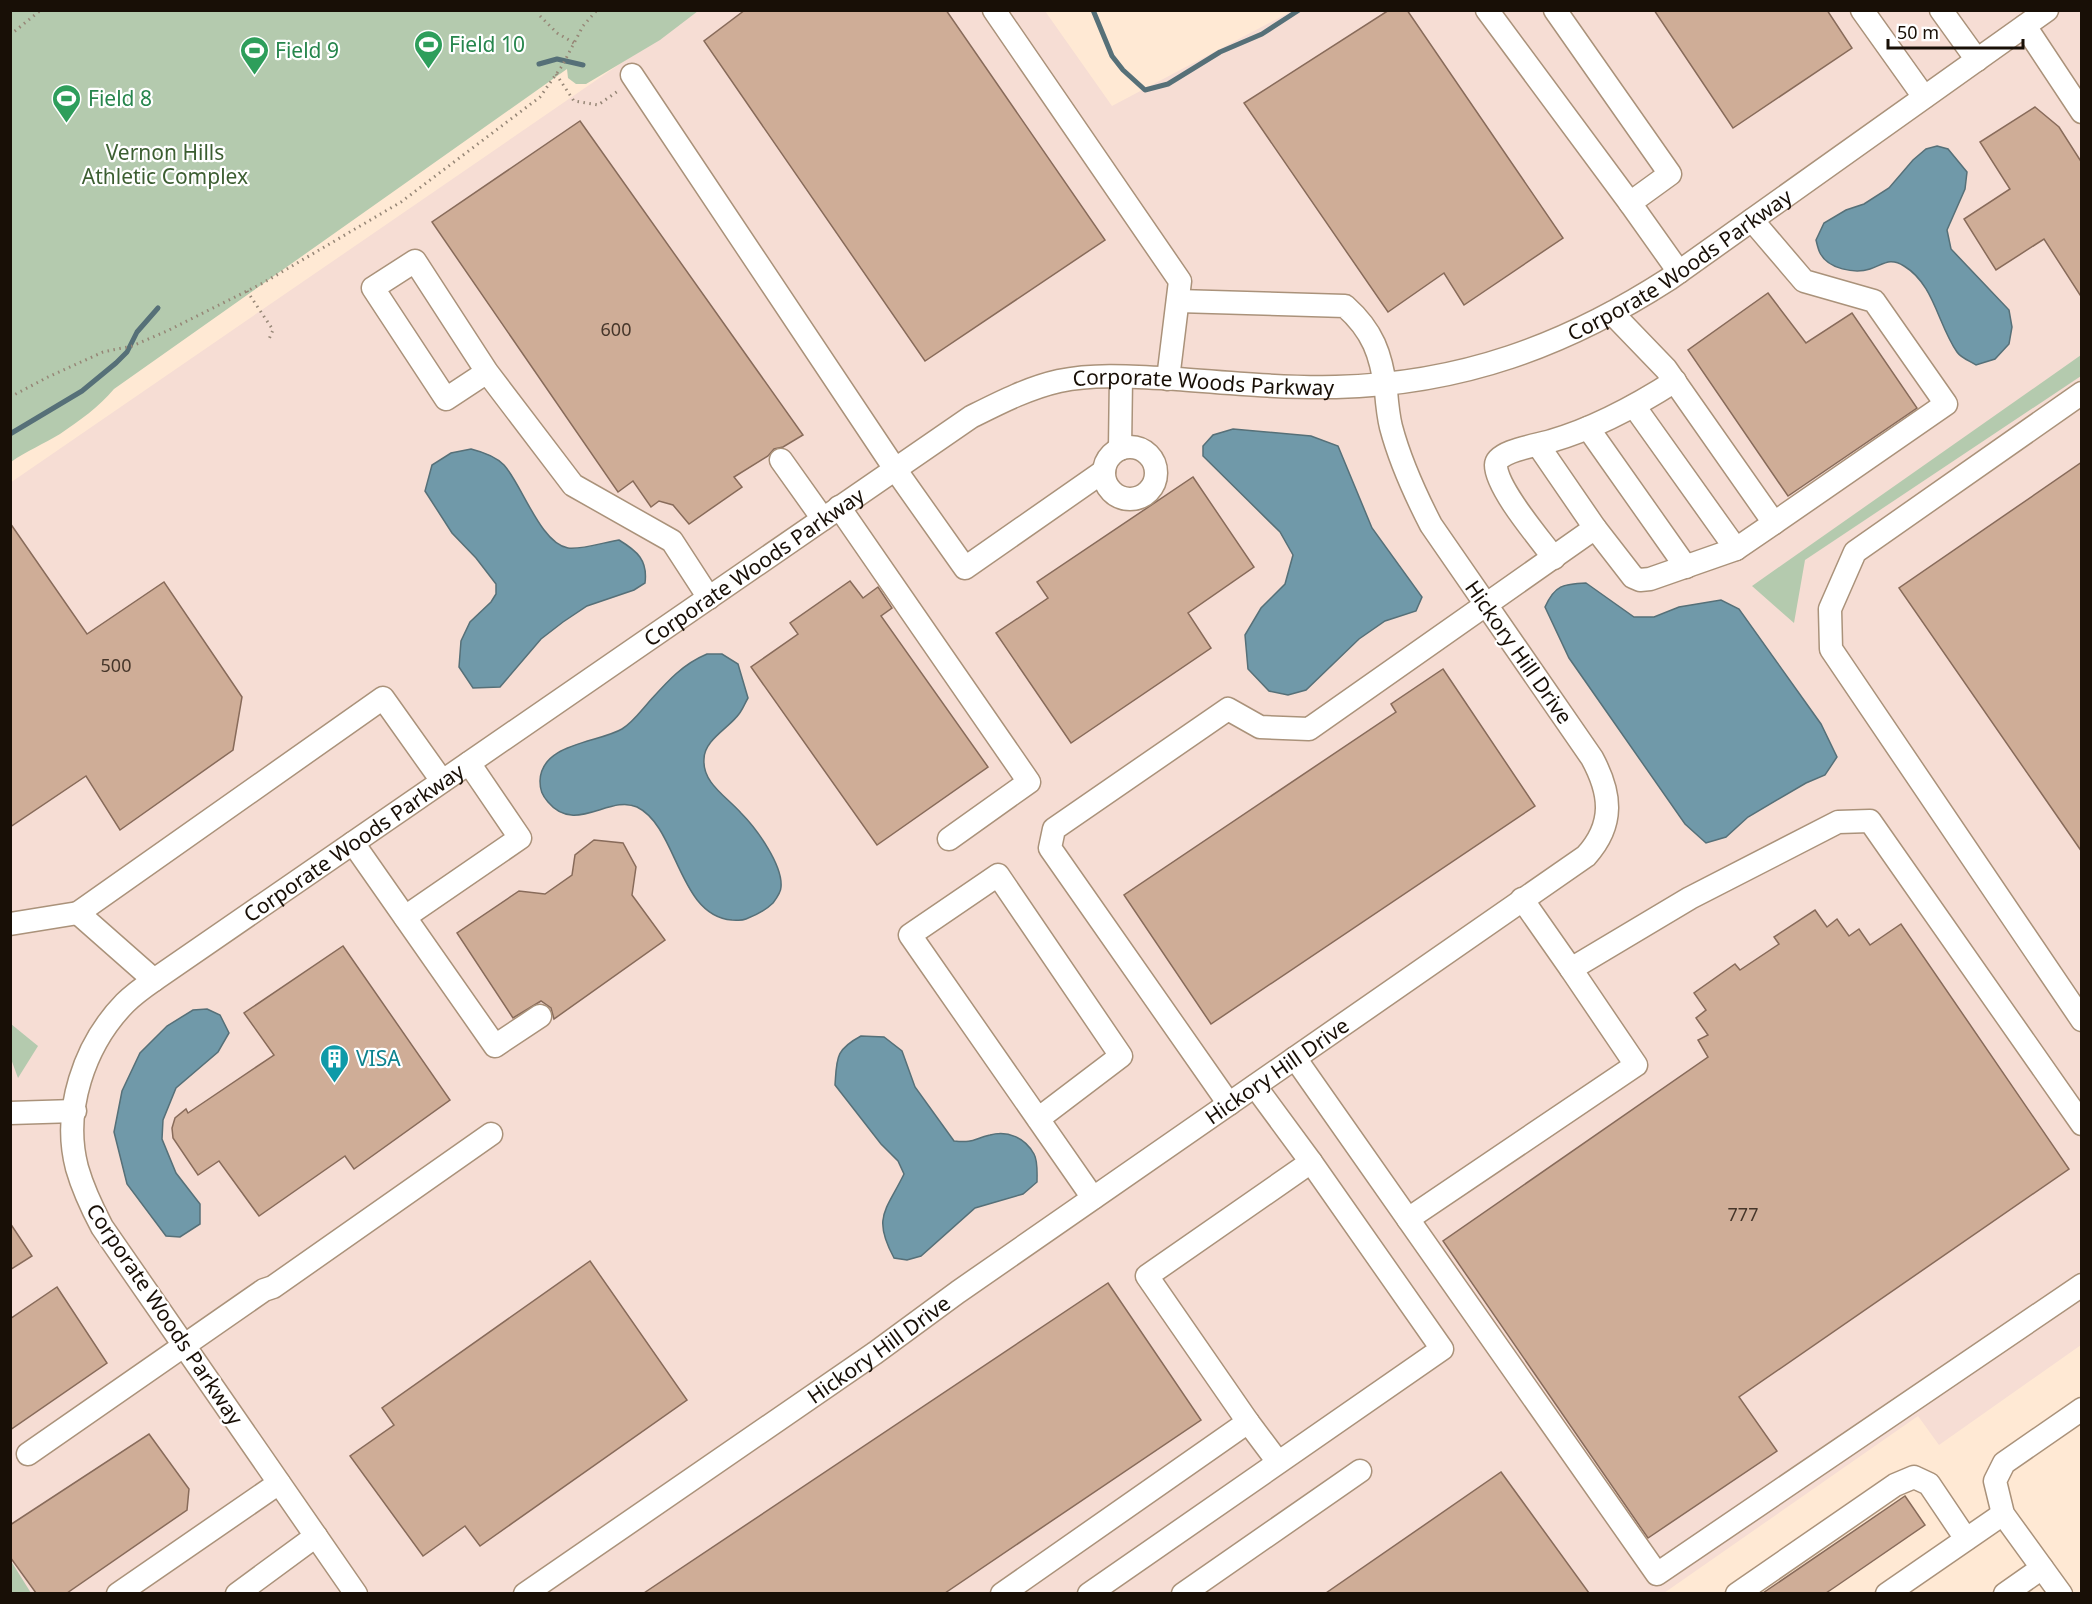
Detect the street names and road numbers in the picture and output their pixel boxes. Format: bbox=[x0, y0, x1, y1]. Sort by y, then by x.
street label: Corporate Woods Parkway bbox=[1563, 182, 1797, 347]
street label: Corporate Woods Parkway bbox=[1071, 362, 1334, 401]
street label: Corporate Woods Parkway bbox=[638, 481, 870, 653]
street label: Hickory Hill Drive bbox=[1459, 575, 1579, 729]
street label: Corporate Woods Parkway bbox=[238, 757, 469, 928]
street label: Hickory Hill Drive bbox=[1199, 1011, 1354, 1130]
street label: Corporate Woods Parkway bbox=[80, 1198, 250, 1430]
street label: Hickory Hill Drive bbox=[802, 1289, 956, 1410]

